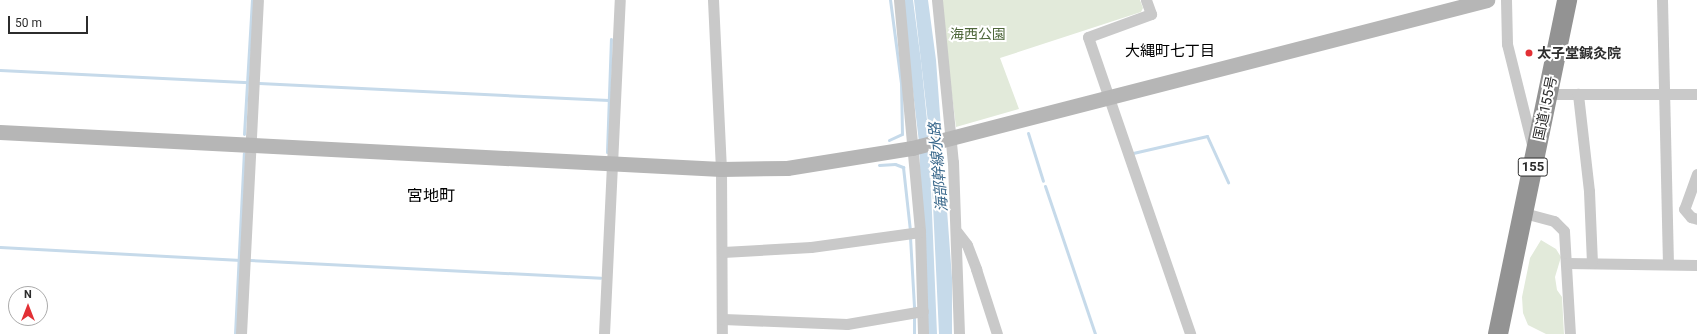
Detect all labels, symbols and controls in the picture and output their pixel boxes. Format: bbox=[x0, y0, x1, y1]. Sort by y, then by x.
scale bar bbox=[10, 8, 90, 34]
text: 50 m bbox=[15, 16, 42, 30]
park label: 海西公園 bbox=[950, 26, 1006, 42]
district label: 大縄町七丁目 bbox=[1125, 43, 1215, 61]
place label: 太子堂鍼灸院 bbox=[1537, 45, 1621, 61]
marker: 太子堂鍼灸院 bbox=[1524, 48, 1534, 58]
street label: 国道155号 bbox=[1530, 74, 1560, 142]
water label: 海部幹線水路 bbox=[926, 121, 952, 213]
road number: 155 bbox=[1517, 156, 1549, 178]
district label: 宮地町 bbox=[407, 186, 455, 206]
north arrow bbox=[8, 286, 48, 326]
text: N bbox=[24, 288, 32, 301]

